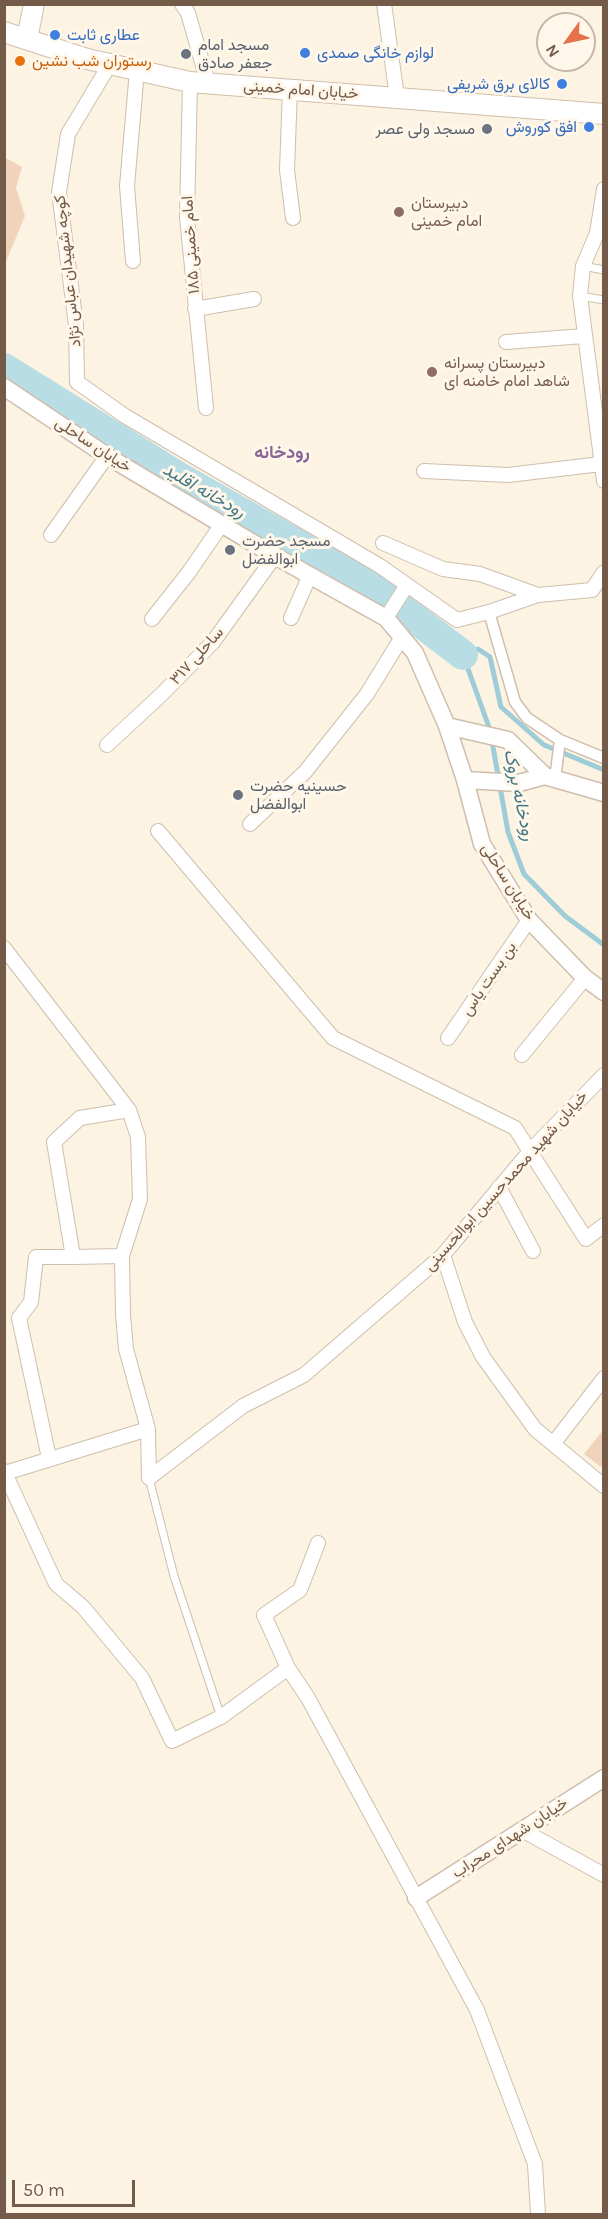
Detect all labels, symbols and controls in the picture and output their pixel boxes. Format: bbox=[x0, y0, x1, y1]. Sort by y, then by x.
north arrow bbox=[536, 12, 596, 72]
place label: عطاری ثابت bbox=[67, 25, 140, 45]
marker: عطاری ثابت bbox=[48, 28, 62, 42]
place label: مسجد امام جعفر صادق bbox=[198, 35, 272, 73]
text: N bbox=[541, 41, 563, 61]
place label: لوازم خانگی صمدی bbox=[317, 43, 434, 63]
marker: لوازم خانگی صمدی bbox=[298, 46, 312, 60]
marker: مسجد امام جعفر صادق bbox=[179, 47, 193, 61]
place label: رستوران شب نشین bbox=[32, 51, 152, 71]
marker: رستوران شب نشین bbox=[13, 54, 27, 68]
place label: کالای برق شریفی bbox=[447, 74, 550, 94]
street label: خیابان امام خمینی bbox=[243, 76, 359, 104]
marker: کالای برق شریفی bbox=[555, 77, 569, 91]
place label: افق کوروش bbox=[506, 117, 577, 137]
place label: مسجد ولی عصر bbox=[376, 119, 475, 139]
marker: افق کوروش bbox=[582, 120, 596, 134]
marker: مسجد ولی عصر bbox=[480, 122, 494, 136]
place label: دبیرستان امام خمینی bbox=[411, 193, 482, 231]
street label: کوچه شهیدان عباس نژاد bbox=[50, 194, 86, 348]
street label: امام خمینی ۱۸۵ bbox=[178, 195, 204, 295]
marker: دبیرستان امام خمینی bbox=[392, 205, 406, 219]
place label: دبیرستان پسرانه شاهد امام خامنه ای bbox=[444, 353, 570, 391]
marker: دبیرستان پسرانه شاهد امام خامنه ای bbox=[425, 365, 439, 379]
street label: خیابان ساحلی bbox=[51, 413, 135, 477]
district label: رودخانه bbox=[254, 442, 310, 464]
water label: رودخانه اقلید bbox=[159, 459, 249, 523]
place label: مسجد حضرت ابوالفضل bbox=[242, 531, 331, 569]
marker: مسجد حضرت ابوالفضل bbox=[223, 543, 237, 557]
street label: ساحلی ۳۱۷ bbox=[166, 623, 228, 689]
water label: رودخانه بروک bbox=[499, 747, 539, 843]
place label: حسینیه حضرت ابوالفضل bbox=[250, 776, 347, 814]
marker: حسینیه حضرت ابوالفضل bbox=[231, 788, 245, 802]
street label: خیابان ساحلی bbox=[477, 840, 539, 924]
street label: بن بست یاس bbox=[457, 938, 521, 1020]
street label: خیابان شهید محمدحسین ابوالحسینی bbox=[420, 1087, 592, 1275]
street label: خیابان شهدای محراب bbox=[448, 1793, 572, 1883]
scale bar bbox=[15, 2168, 138, 2206]
text: 50 m bbox=[23, 2179, 65, 2201]

